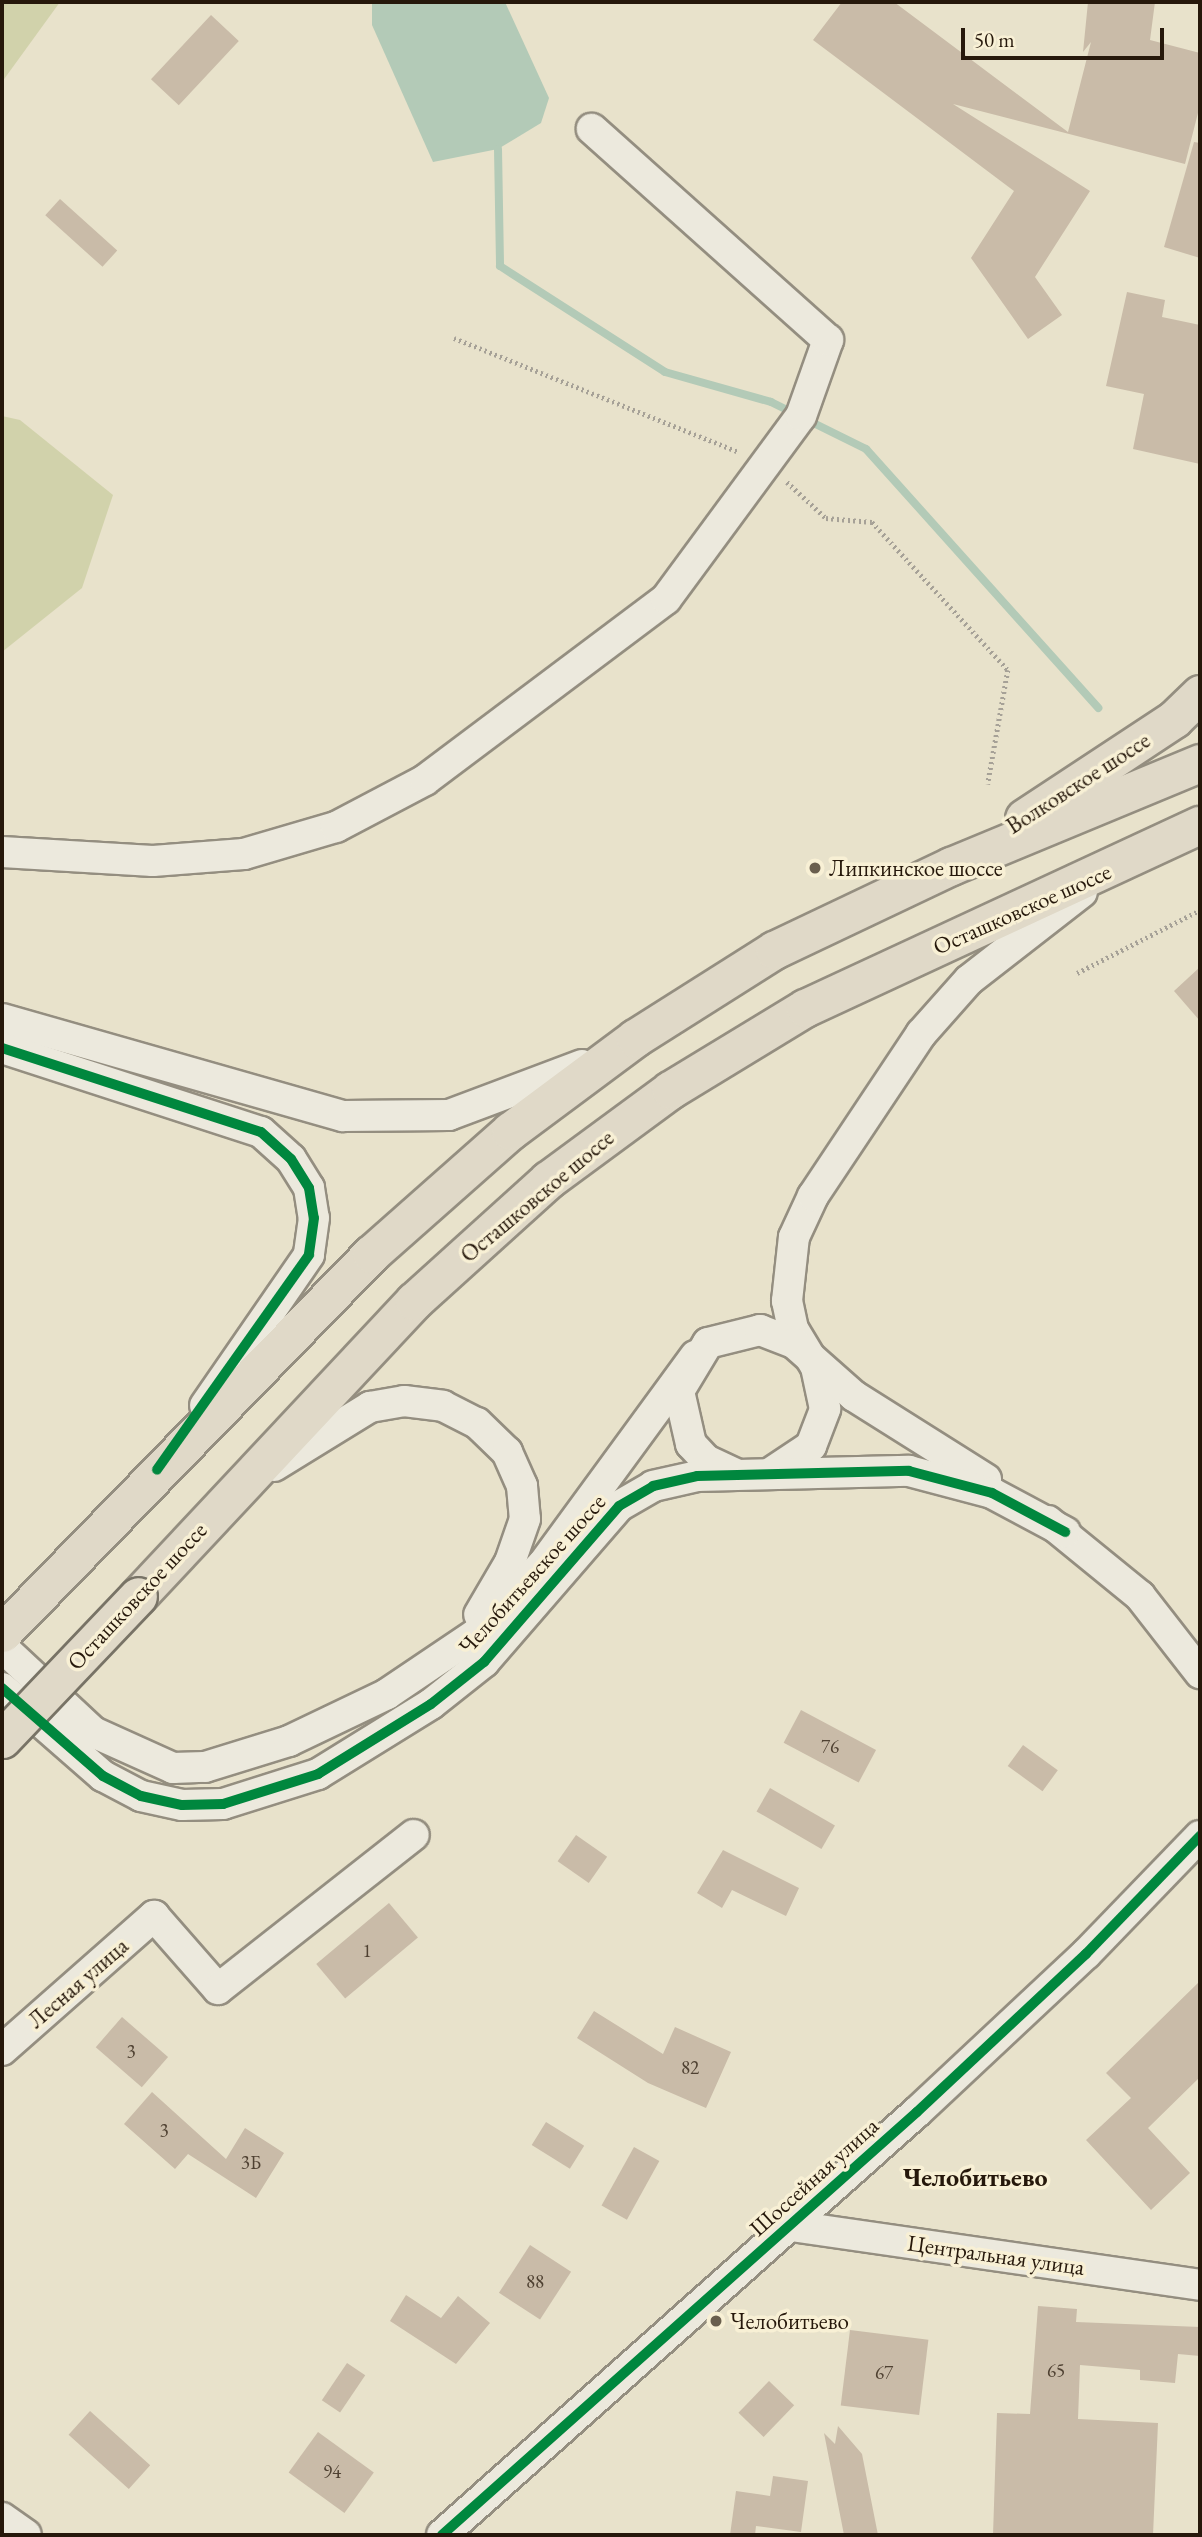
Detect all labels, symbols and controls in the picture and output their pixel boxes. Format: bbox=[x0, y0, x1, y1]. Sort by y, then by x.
scale bar bbox=[964, 14, 1167, 58]
text: 50 m bbox=[974, 26, 1015, 53]
street label: Волковское шоссе bbox=[1001, 726, 1155, 840]
place label: Липкинское шоссе bbox=[829, 854, 1003, 882]
street label: Осташковское шоссе bbox=[929, 857, 1115, 961]
marker: Липкинское шоссе bbox=[807, 860, 823, 876]
street label: Осташковское шоссе bbox=[455, 1124, 619, 1268]
street label: Челобитьевское шоссе bbox=[453, 1488, 611, 1660]
street label: Осташковское шоссе bbox=[62, 1516, 212, 1676]
house number: 76 bbox=[821, 1736, 839, 1758]
street label: Лесная улица bbox=[22, 1932, 134, 2034]
house number: 1 bbox=[362, 1940, 372, 1962]
house number: 3 bbox=[126, 2041, 136, 2063]
house number: 82 bbox=[681, 2057, 699, 2079]
street label: Шоссейная улица bbox=[744, 2112, 884, 2242]
house number: 3 bbox=[159, 2120, 169, 2142]
house number: 3Б bbox=[241, 2152, 261, 2174]
district label: Челобитьево bbox=[902, 2162, 1048, 2194]
street label: Центральная улица bbox=[906, 2229, 1086, 2281]
house number: 88 bbox=[526, 2271, 544, 2293]
place label: Челобитьево bbox=[730, 2307, 849, 2335]
marker: Челобитьево bbox=[708, 2313, 724, 2329]
house number: 65 bbox=[1047, 2360, 1065, 2382]
house number: 67 bbox=[875, 2362, 893, 2384]
house number: 94 bbox=[323, 2461, 341, 2483]

